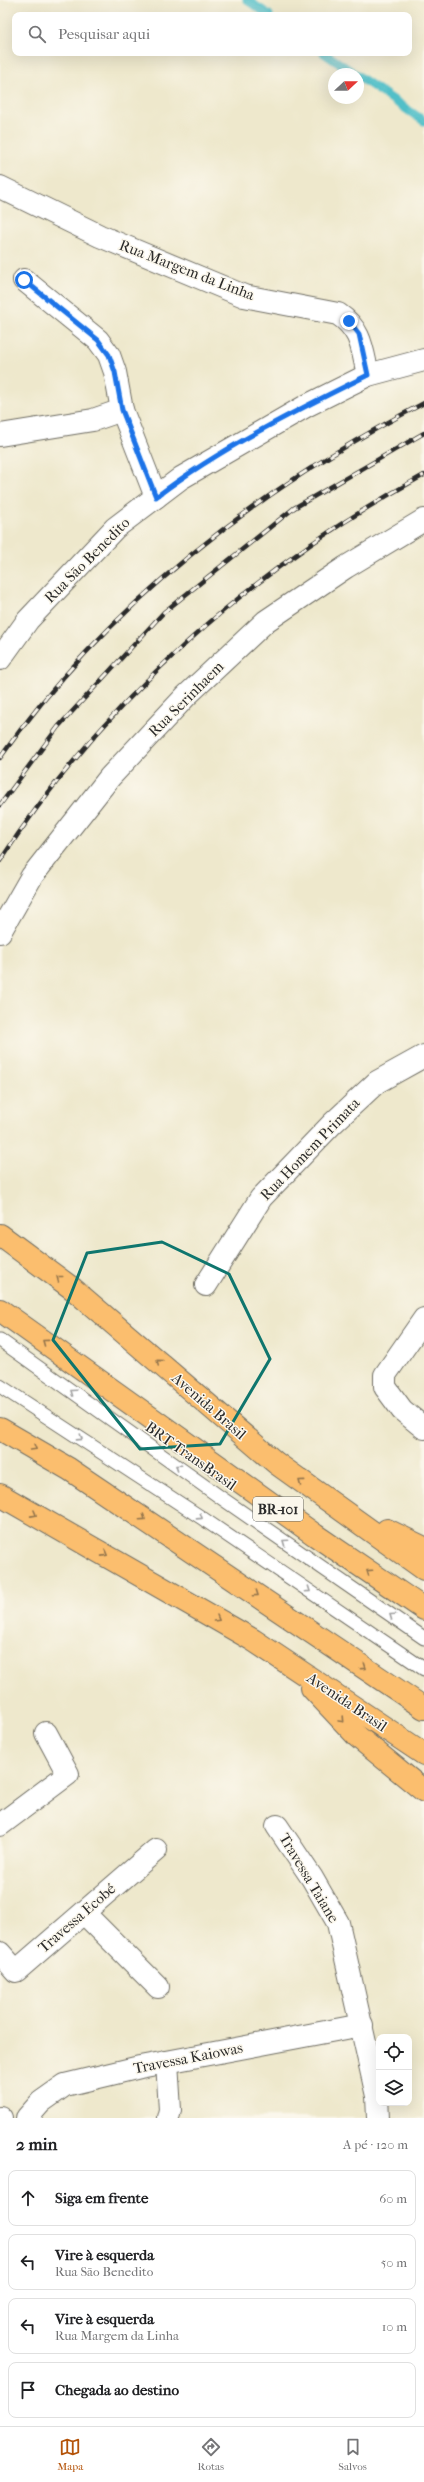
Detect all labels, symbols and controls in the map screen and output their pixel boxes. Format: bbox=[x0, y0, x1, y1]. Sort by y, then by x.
search box bbox=[12, 12, 412, 56]
icon: search bbox=[26, 23, 48, 45]
text: Pesquisar aqui bbox=[58, 25, 150, 43]
north arrow bbox=[328, 68, 364, 104]
street label: Rua Margem da Linha bbox=[117, 236, 258, 304]
route start bbox=[15, 271, 33, 289]
route end bbox=[340, 312, 358, 330]
street label: Rua Sāo Benedito bbox=[41, 513, 134, 606]
street label: Rua Serinhaem bbox=[145, 657, 228, 740]
street label: Rua Homem Primata bbox=[256, 1093, 364, 1204]
one-way arrow bbox=[57, 1276, 64, 1283]
one-way arrow bbox=[43, 1340, 50, 1347]
one-way arrow bbox=[156, 1359, 164, 1366]
street label: Avenida Brasil bbox=[167, 1368, 250, 1443]
one-way arrow bbox=[70, 1390, 77, 1397]
street label: BRT TransBrasil bbox=[142, 1418, 240, 1494]
one-way arrow bbox=[75, 1433, 82, 1440]
one-way arrow bbox=[30, 1444, 37, 1451]
one-way arrow bbox=[176, 1465, 183, 1472]
one-way arrow bbox=[298, 1480, 305, 1487]
road number: BR-101 bbox=[253, 1497, 303, 1521]
one-way arrow bbox=[30, 1510, 37, 1517]
one-way arrow bbox=[196, 1512, 203, 1520]
one-way arrow bbox=[139, 1513, 146, 1521]
one-way arrow bbox=[282, 1539, 289, 1547]
one-way arrow bbox=[101, 1549, 108, 1556]
one-way arrow bbox=[366, 1570, 373, 1577]
one-way arrow bbox=[303, 1585, 310, 1592]
one-way arrow bbox=[252, 1589, 259, 1597]
one-way arrow bbox=[389, 1613, 396, 1621]
one-way arrow bbox=[213, 1615, 221, 1622]
one-way arrow bbox=[359, 1662, 366, 1669]
street label: Avenida Brasil bbox=[303, 1668, 390, 1735]
one-way arrow bbox=[337, 1715, 345, 1723]
street label: Travessa Taiane bbox=[275, 1830, 343, 1926]
street label: Travessa Ecobé bbox=[35, 1879, 120, 1956]
map controls bbox=[376, 2034, 412, 2106]
button: locate bbox=[376, 2034, 412, 2070]
street label: Travessa Kaiowas bbox=[132, 2038, 245, 2077]
button: layers bbox=[376, 2070, 412, 2106]
text: 2 min bbox=[16, 2134, 57, 2154]
text: A pé · 120 m bbox=[343, 2137, 408, 2152]
icon: ahead bbox=[17, 2187, 39, 2209]
text: Siga em frente bbox=[55, 2189, 148, 2207]
text: 60 m bbox=[379, 2191, 407, 2206]
text: Vire à esquerda bbox=[55, 2246, 154, 2264]
icon: left bbox=[17, 2251, 39, 2273]
text: 50 m bbox=[381, 2255, 407, 2270]
text: Rua Sāo Benedito bbox=[55, 2264, 153, 2279]
text: Vire à esquerda bbox=[55, 2310, 154, 2328]
icon: left bbox=[17, 2315, 39, 2337]
text: 10 m bbox=[382, 2319, 407, 2334]
text: Rua Margem da Linha bbox=[55, 2328, 179, 2343]
icon: arrive bbox=[17, 2379, 39, 2401]
text: Chegada ao destino bbox=[55, 2381, 179, 2399]
tab: Mapa bbox=[57, 2436, 83, 2473]
tab: Rotas bbox=[198, 2436, 224, 2473]
tab: Salvos bbox=[338, 2436, 367, 2473]

